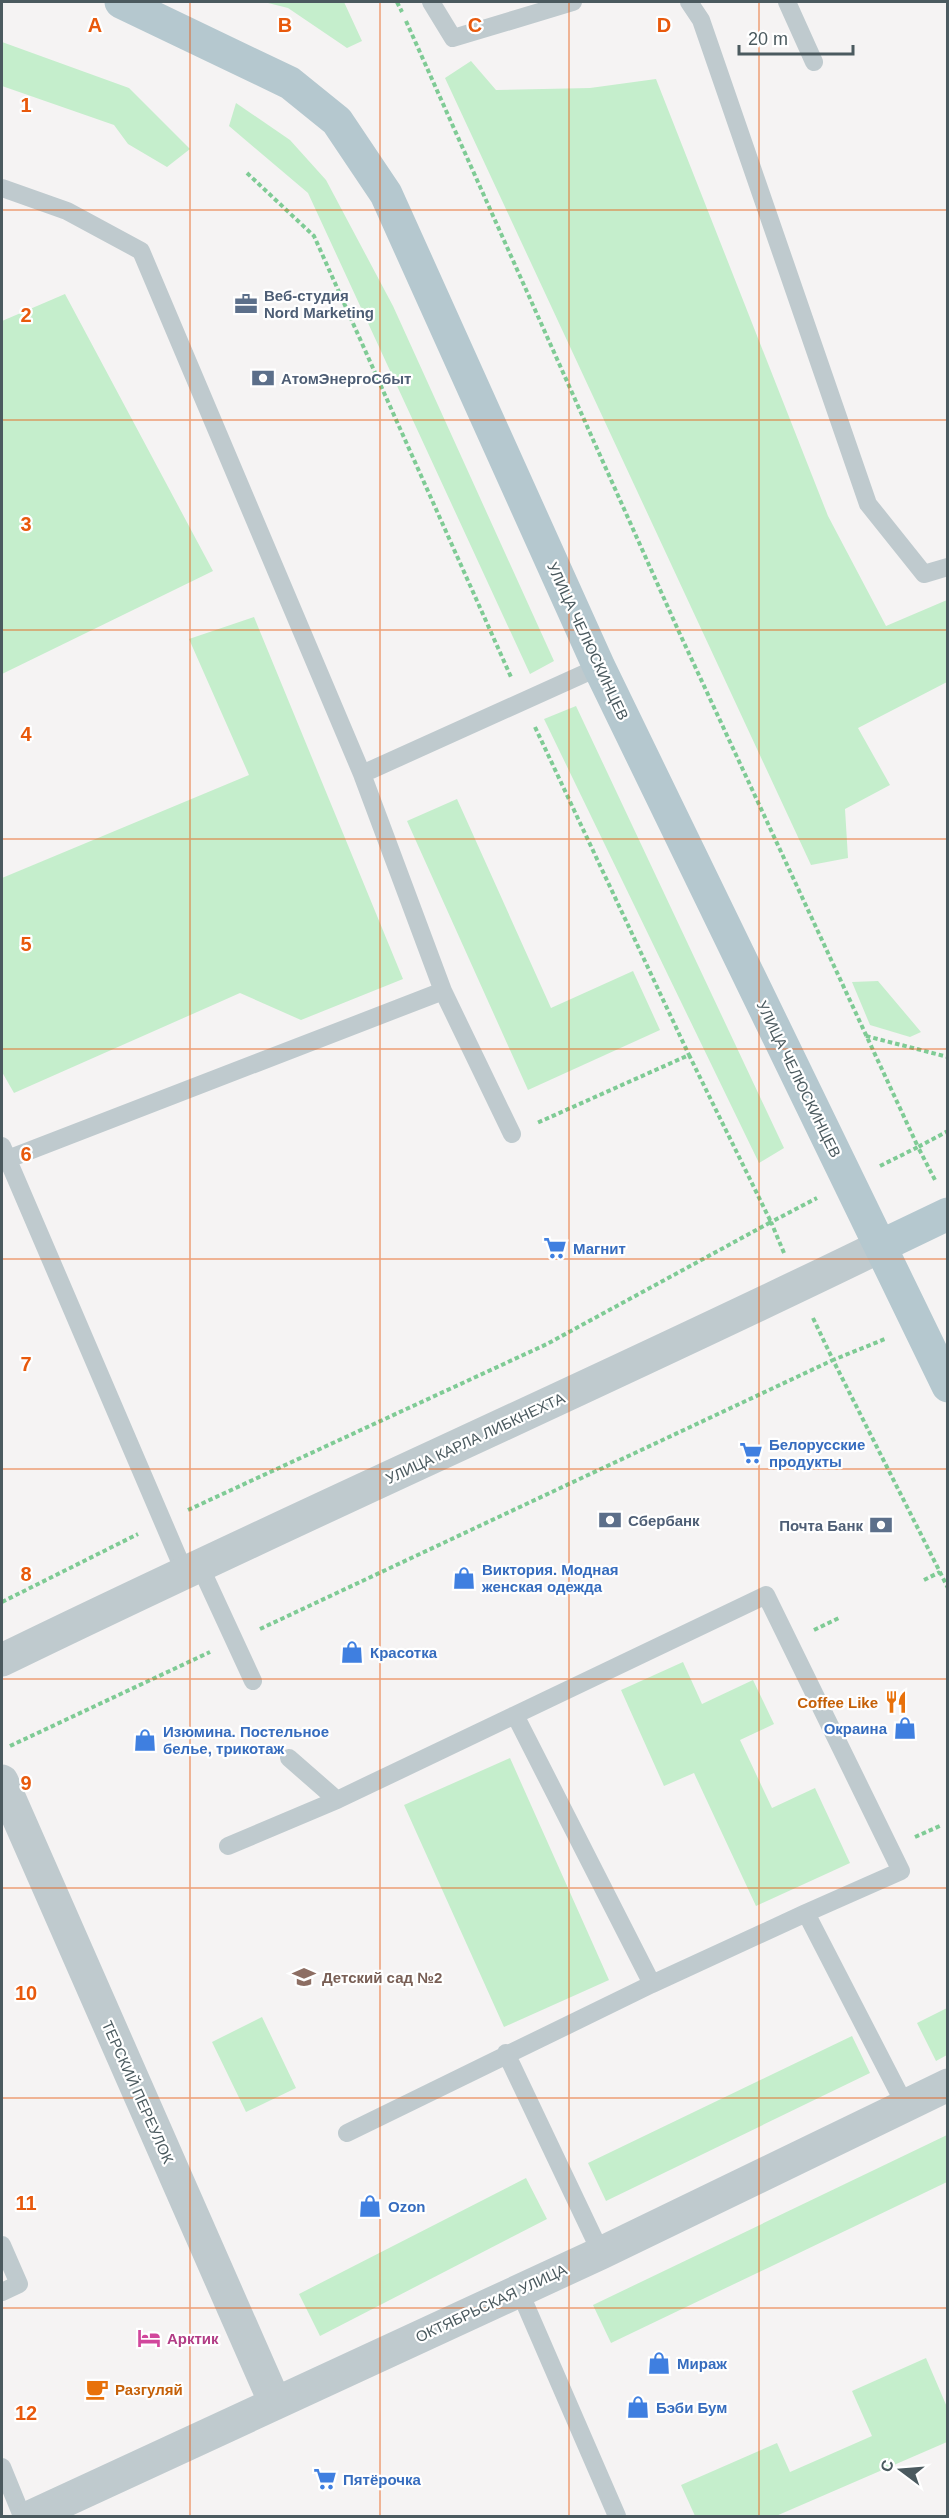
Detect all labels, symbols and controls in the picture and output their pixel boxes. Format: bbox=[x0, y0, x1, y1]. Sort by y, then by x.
text: A bbox=[88, 14, 102, 36]
text: B bbox=[278, 14, 292, 36]
text: C bbox=[468, 14, 482, 36]
text: D bbox=[657, 14, 671, 36]
scale bar bbox=[739, 18, 853, 56]
text: 20 m bbox=[748, 29, 788, 49]
text: 1 bbox=[20, 94, 32, 116]
place label: Веб-студия Nord Marketing bbox=[264, 287, 374, 321]
office icon: Веб-студия Nord Marketing bbox=[233, 291, 259, 317]
text: 2 bbox=[20, 304, 32, 326]
bank icon: АтомЭнергоСбыт bbox=[250, 365, 276, 391]
place label: АтомЭнергоСбыт bbox=[281, 370, 411, 387]
text: 3 bbox=[20, 513, 32, 535]
street label: УЛИЦА ЧЕЛЮСКИНЦЕВ bbox=[544, 559, 632, 723]
text: 4 bbox=[20, 723, 32, 745]
text: 5 bbox=[20, 933, 32, 955]
street label: УЛИЦА ЧЕЛЮСКИНЦЕВ bbox=[754, 998, 844, 1160]
text: 6 bbox=[20, 1143, 32, 1165]
supermarket icon: Магнит bbox=[542, 1235, 568, 1261]
place label: Магнит bbox=[573, 1240, 626, 1257]
text: 7 bbox=[20, 1353, 32, 1375]
street label: УЛИЦА КАРЛА ЛИБКНЕХТА bbox=[383, 1389, 567, 1487]
place label: Белорусские продукты bbox=[769, 1436, 865, 1470]
supermarket icon: Белорусские продукты bbox=[738, 1440, 764, 1466]
bank icon: Сбербанк bbox=[597, 1507, 623, 1533]
place label: Сбербанк bbox=[628, 1512, 700, 1529]
bank icon: Почта Банк bbox=[868, 1512, 894, 1538]
place label: Почта Банк bbox=[779, 1517, 863, 1534]
place label: Виктория. Модная женская одежда bbox=[481, 1561, 618, 1595]
text: 8 bbox=[20, 1563, 32, 1585]
shop icon: Виктория. Модная женская одежда bbox=[451, 1565, 477, 1591]
shop icon: Красотка bbox=[339, 1639, 365, 1665]
place label: Красотка bbox=[370, 1644, 438, 1661]
restaurant icon: Coffee Like bbox=[883, 1689, 909, 1715]
place label: Coffee Like bbox=[797, 1694, 878, 1711]
shop icon: Окраина bbox=[892, 1715, 918, 1741]
place label: Окраина bbox=[824, 1720, 888, 1737]
place label: Изюмина. Постельное белье, трикотаж bbox=[163, 1723, 329, 1757]
shop icon: Изюмина. Постельное белье, трикотаж bbox=[132, 1727, 158, 1753]
text: 9 bbox=[20, 1772, 32, 1794]
school or university icon: Детский сад №2 bbox=[291, 1964, 317, 1990]
place label: Детский сад №2 bbox=[322, 1969, 442, 1986]
text: 10 bbox=[15, 1982, 37, 2004]
street label: ТЕРСКИЙ ПЕРЕУЛОК bbox=[99, 2018, 177, 2166]
text: 11 bbox=[15, 2192, 37, 2214]
shop icon: Ozon bbox=[357, 2193, 383, 2219]
place label: Ozon bbox=[388, 2198, 426, 2215]
street label: ОКТЯБРЬСКАЯ УЛИЦА bbox=[413, 2260, 569, 2346]
hotel icon: Арктик bbox=[136, 2325, 162, 2351]
place label: Арктик bbox=[167, 2330, 219, 2347]
shop icon: Мираж bbox=[646, 2350, 672, 2376]
place label: Мираж bbox=[677, 2355, 727, 2372]
cafe icon: Разгуляй bbox=[84, 2376, 110, 2402]
place label: Разгуляй bbox=[115, 2381, 183, 2398]
shop icon: Бэби Бум bbox=[625, 2394, 651, 2420]
place label: Бэби Бум bbox=[656, 2399, 727, 2416]
text: 12 bbox=[15, 2402, 37, 2424]
north arrow bbox=[871, 2440, 931, 2500]
text: С bbox=[877, 2458, 897, 2474]
supermarket icon: Пятёрочка bbox=[312, 2466, 338, 2492]
place label: Пятёрочка bbox=[343, 2471, 421, 2488]

